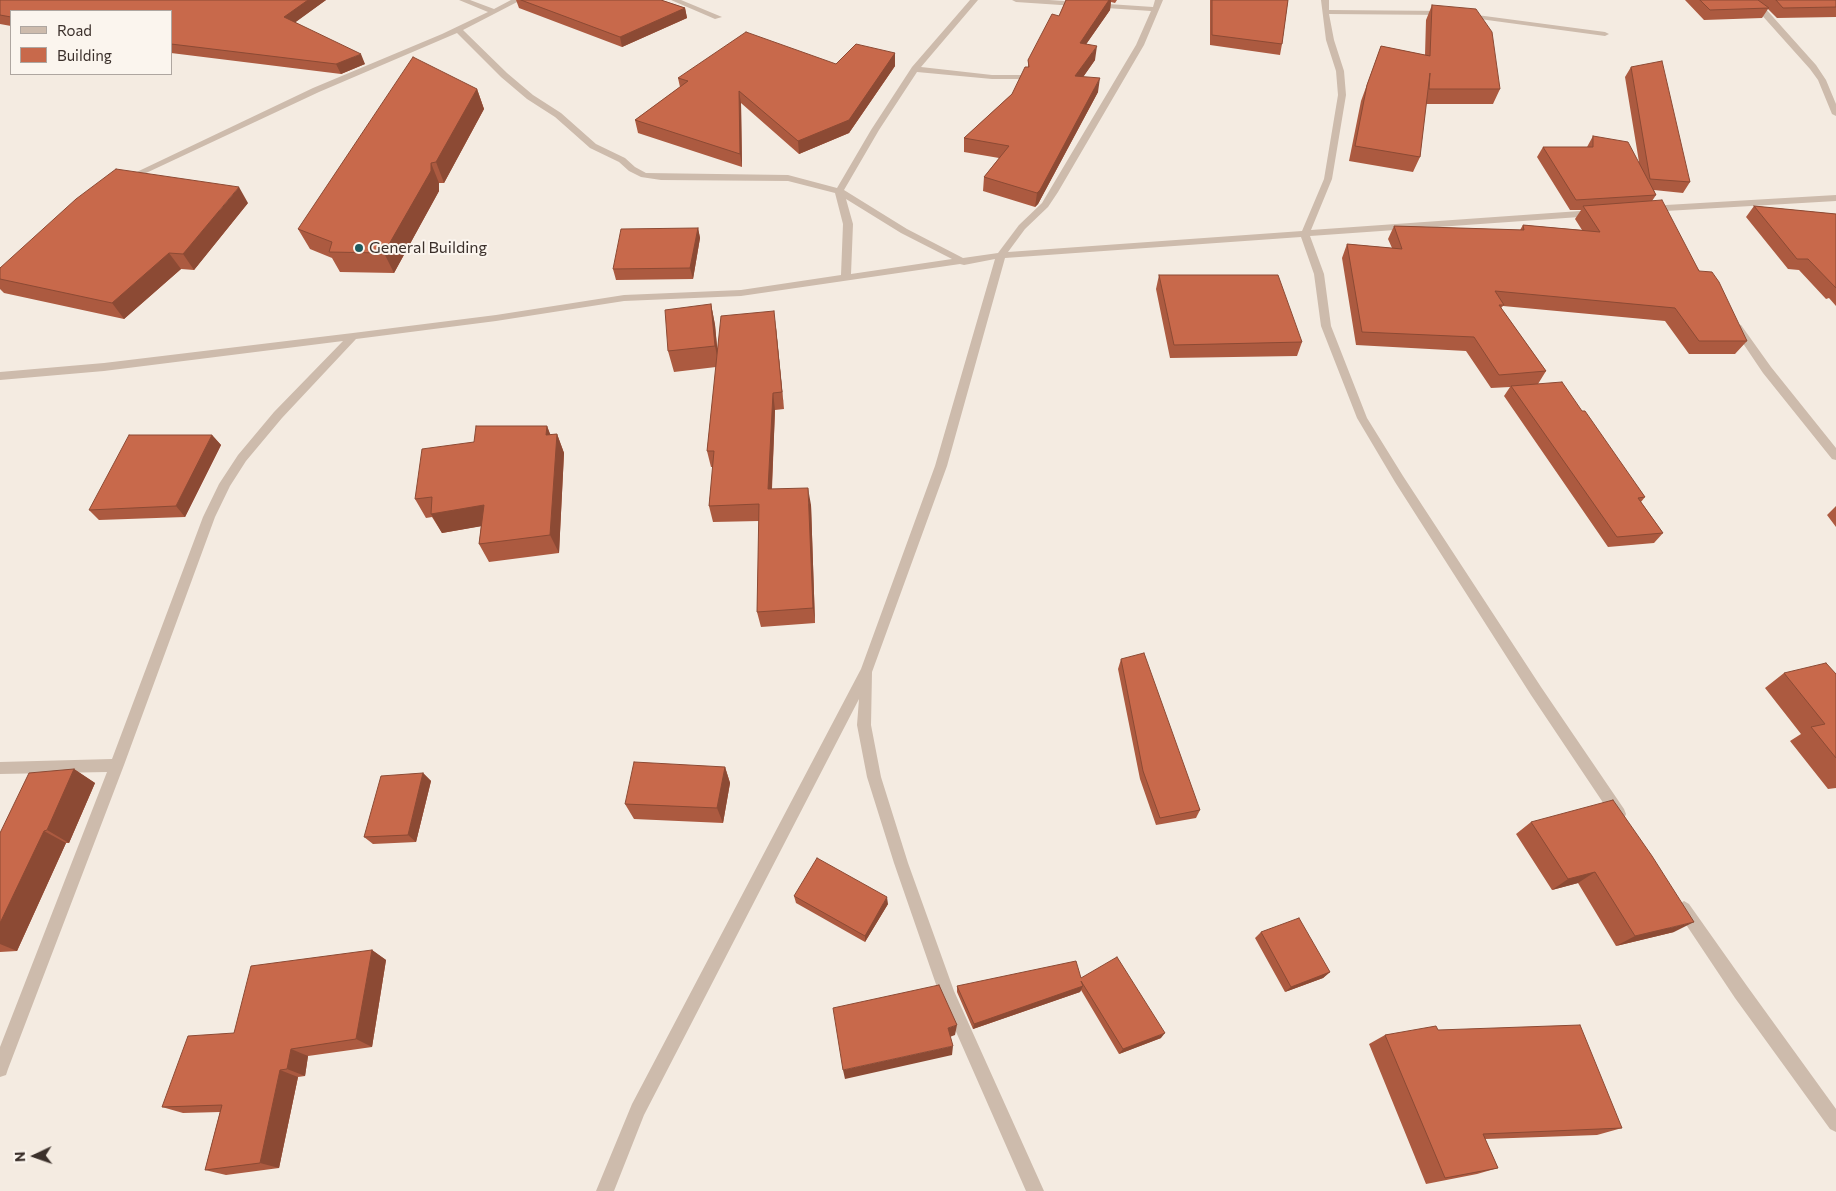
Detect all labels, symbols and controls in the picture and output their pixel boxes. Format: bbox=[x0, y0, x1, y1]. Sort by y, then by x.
legend bbox=[10, 10, 172, 75]
text: Road bbox=[57, 21, 92, 39]
text: Building bbox=[57, 46, 112, 64]
place label: General Building bbox=[369, 238, 487, 258]
marker: General Building bbox=[353, 242, 365, 254]
north arrow bbox=[10, 1131, 60, 1181]
text: N bbox=[11, 1151, 28, 1162]

